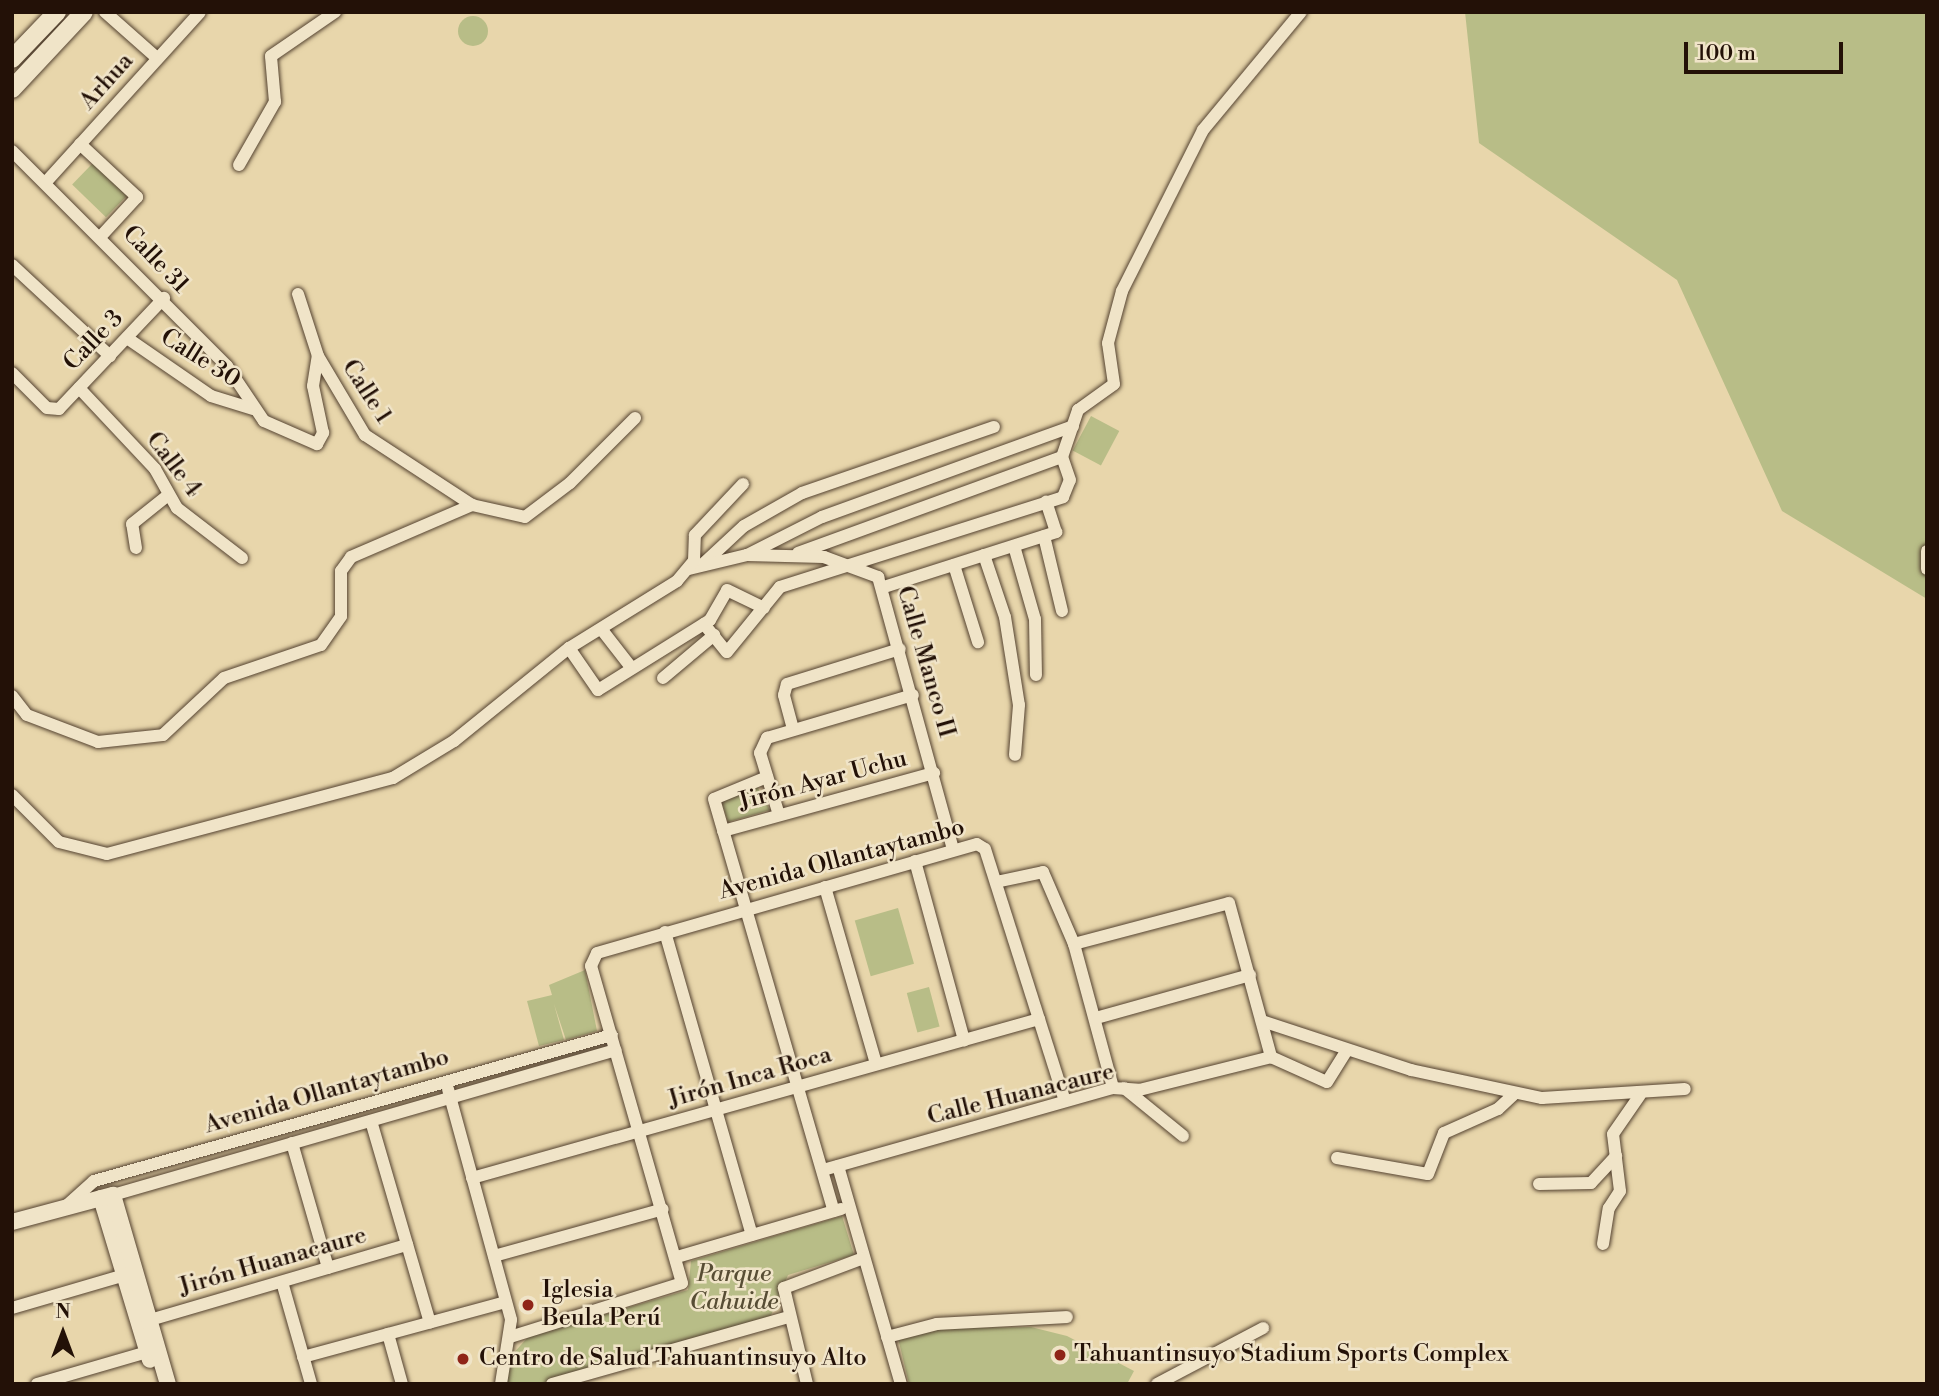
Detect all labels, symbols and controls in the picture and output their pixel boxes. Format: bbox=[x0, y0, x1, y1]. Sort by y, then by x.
scale bar bbox=[1687, 28, 1846, 72]
text: 100 m bbox=[1697, 41, 1756, 67]
street label: Arhua bbox=[74, 48, 140, 116]
street label: Calle 31 bbox=[116, 220, 194, 300]
street label: Calle 3 bbox=[58, 305, 130, 377]
street label: Calle 30 bbox=[155, 323, 245, 395]
street label: Calle 1 bbox=[335, 355, 397, 429]
street label: Calle 4 bbox=[139, 427, 207, 503]
street label: Calle Manco II bbox=[890, 583, 960, 741]
street label: Jirón Ayar Uchu bbox=[736, 745, 910, 817]
street label: Avenida Ollantaytambo bbox=[716, 813, 968, 907]
street label: Jirón Inca Roca bbox=[665, 1041, 835, 1115]
street label: Avenida Ollantaytambo bbox=[201, 1043, 453, 1141]
street label: Calle Huanacaure bbox=[925, 1058, 1117, 1132]
street label: Jirón Huanacaure bbox=[176, 1221, 370, 1303]
park label: Parque Cahuide bbox=[689, 1261, 779, 1317]
place label: Iglesia Beula Perú bbox=[542, 1277, 661, 1333]
marker: Iglesia Beula Perú bbox=[520, 1297, 536, 1313]
north arrow bbox=[28, 1298, 98, 1368]
text: N bbox=[55, 1300, 71, 1324]
place label: Tahuantinsuyo Stadium Sports Complex bbox=[1074, 1341, 1509, 1369]
place label: Centro de Salud Tahuantinsuyo Alto bbox=[479, 1345, 867, 1373]
marker: Tahuantinsuyo Stadium Sports Complex bbox=[1052, 1347, 1068, 1363]
marker: Centro de Salud Tahuantinsuyo Alto bbox=[453, 1349, 473, 1369]

